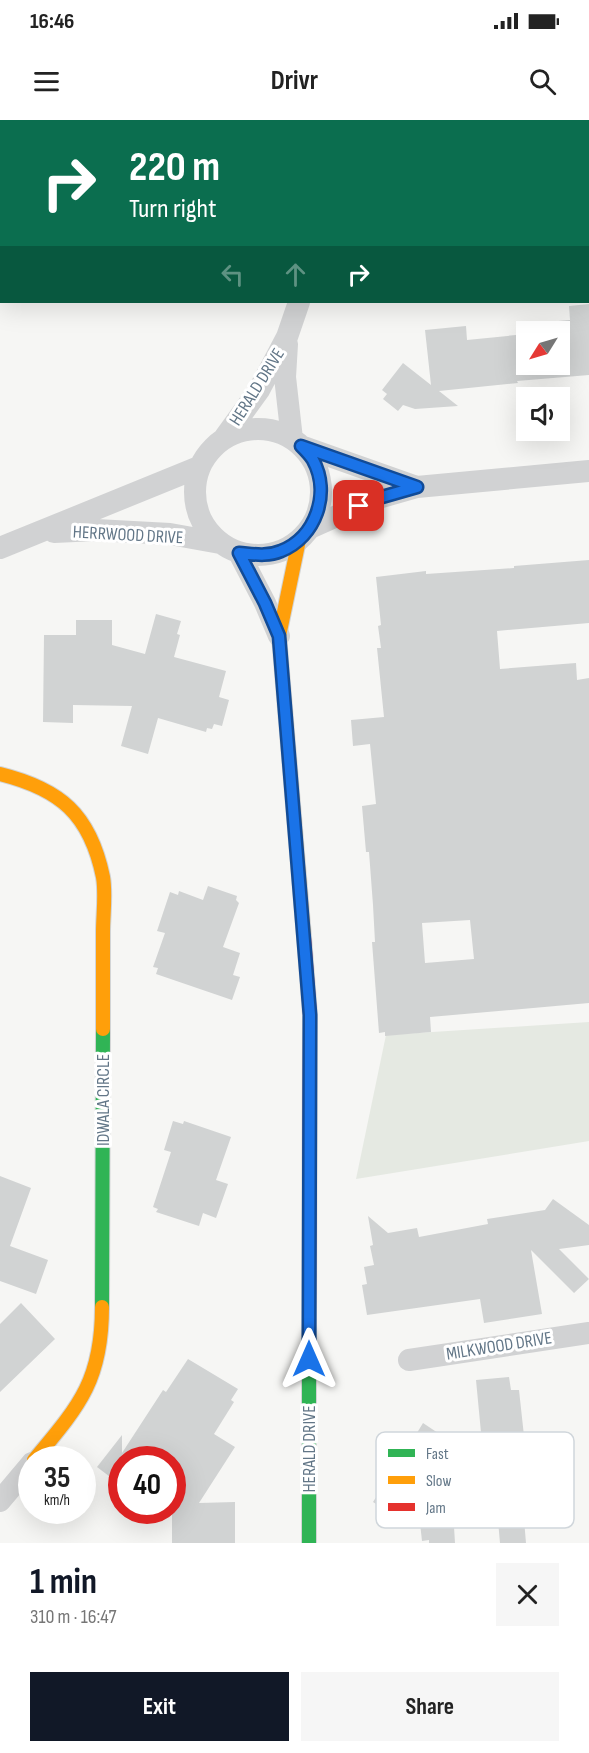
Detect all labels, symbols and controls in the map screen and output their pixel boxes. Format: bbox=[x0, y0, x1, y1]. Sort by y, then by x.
text: 16:46 bbox=[30, 8, 74, 35]
icon: menu bbox=[30, 65, 63, 98]
text: Drivr bbox=[271, 65, 318, 97]
icon: search bbox=[526, 65, 559, 98]
text: 220 m bbox=[129, 142, 220, 193]
icon: right bbox=[30, 144, 108, 222]
text: Turn right bbox=[129, 193, 216, 225]
icon: left bbox=[216, 258, 249, 291]
icon: ahead bbox=[279, 258, 312, 291]
icon: right bbox=[342, 258, 375, 291]
north arrow bbox=[516, 321, 570, 375]
map controls bbox=[516, 321, 570, 441]
street label: HERALD DRIVE bbox=[225, 344, 289, 430]
button: sound bbox=[516, 387, 570, 441]
pin bbox=[333, 480, 384, 531]
icon: arrive bbox=[342, 489, 375, 522]
street label: HERRWOOD DRIVE bbox=[72, 522, 184, 548]
street label: IDWALA CIRCLE bbox=[93, 1054, 114, 1146]
position arrow bbox=[277, 1327, 341, 1391]
street label: MILKWOOD DRIVE bbox=[445, 1327, 553, 1365]
street label: HERALD DRIVE bbox=[299, 1405, 320, 1493]
legend bbox=[376, 1432, 574, 1528]
text: Fast bbox=[426, 1445, 449, 1464]
speed limit sign: 40 bbox=[108, 1446, 186, 1524]
text: 35 bbox=[44, 1460, 70, 1496]
text: Slow bbox=[426, 1472, 451, 1491]
text: km/h bbox=[44, 1491, 70, 1510]
text: Jam bbox=[425, 1499, 446, 1518]
text: 1 min bbox=[30, 1561, 97, 1604]
button: close bbox=[496, 1563, 559, 1626]
text: 310 m · 16:47 bbox=[30, 1605, 116, 1629]
button: Exit bbox=[30, 1672, 289, 1741]
button: Share bbox=[301, 1672, 559, 1741]

